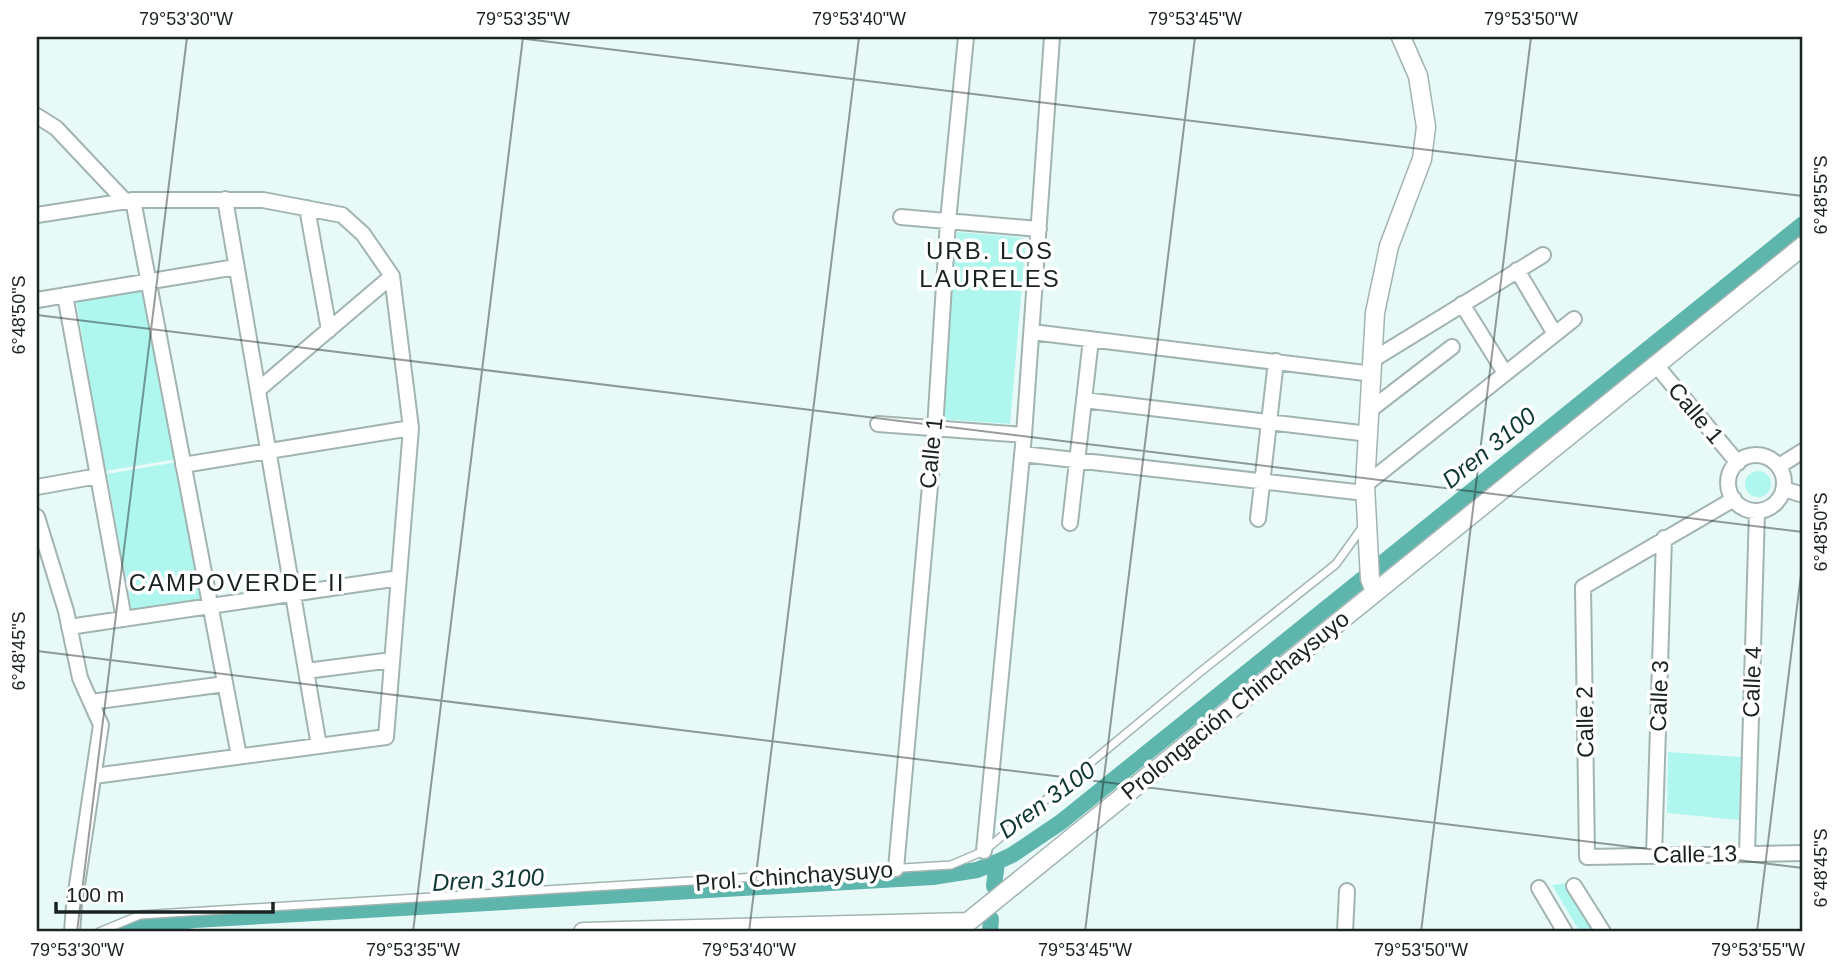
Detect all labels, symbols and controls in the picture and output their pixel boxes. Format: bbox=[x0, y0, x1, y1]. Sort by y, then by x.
text: 79°53'30"W bbox=[139, 9, 233, 29]
text: 79°53'35"W bbox=[476, 9, 570, 29]
text: 79°53'40"W bbox=[812, 9, 906, 29]
text: 79°53'45"W bbox=[1148, 9, 1242, 29]
text: 79°53'50"W bbox=[1484, 9, 1578, 29]
text: 6°48'55"S bbox=[1811, 155, 1831, 235]
district label: URB. LOS LAURELES bbox=[919, 237, 1061, 292]
text: 6°48'50"S bbox=[9, 275, 29, 355]
street label: Calle 1 bbox=[1663, 377, 1729, 449]
water label: Dren 3100 bbox=[1437, 401, 1541, 493]
street label: Calle 1 bbox=[914, 416, 948, 490]
text: 6°48'50"S bbox=[1811, 492, 1831, 572]
district label: CAMPOVERDE II bbox=[129, 569, 345, 596]
street label: Prolongación Chinchaysuyo bbox=[1116, 605, 1354, 805]
text: 6°48'45"S bbox=[9, 611, 29, 691]
street label: Calle 4 bbox=[1738, 646, 1766, 718]
street label: Calle 3 bbox=[1645, 660, 1673, 732]
street label: Calle 2 bbox=[1571, 686, 1599, 758]
water label: Dren 3100 bbox=[993, 755, 1101, 843]
text: 6°48'45"S bbox=[1811, 828, 1831, 908]
street label: Calle 13 bbox=[1653, 840, 1737, 868]
street label: Prol. Chinchaysuyo bbox=[694, 856, 894, 896]
water label: Dren 3100 bbox=[431, 863, 545, 896]
scale bar bbox=[56, 871, 273, 915]
text: 100 m bbox=[66, 883, 124, 906]
text: 79°53'30"W bbox=[30, 940, 124, 960]
text: 79°53'35"W bbox=[366, 940, 460, 960]
text: 79°53'40"W bbox=[702, 940, 796, 960]
text: 79°53'45"W bbox=[1038, 940, 1132, 960]
text: 79°53'50"W bbox=[1374, 940, 1468, 960]
text: 79°53'55"W bbox=[1711, 940, 1805, 960]

